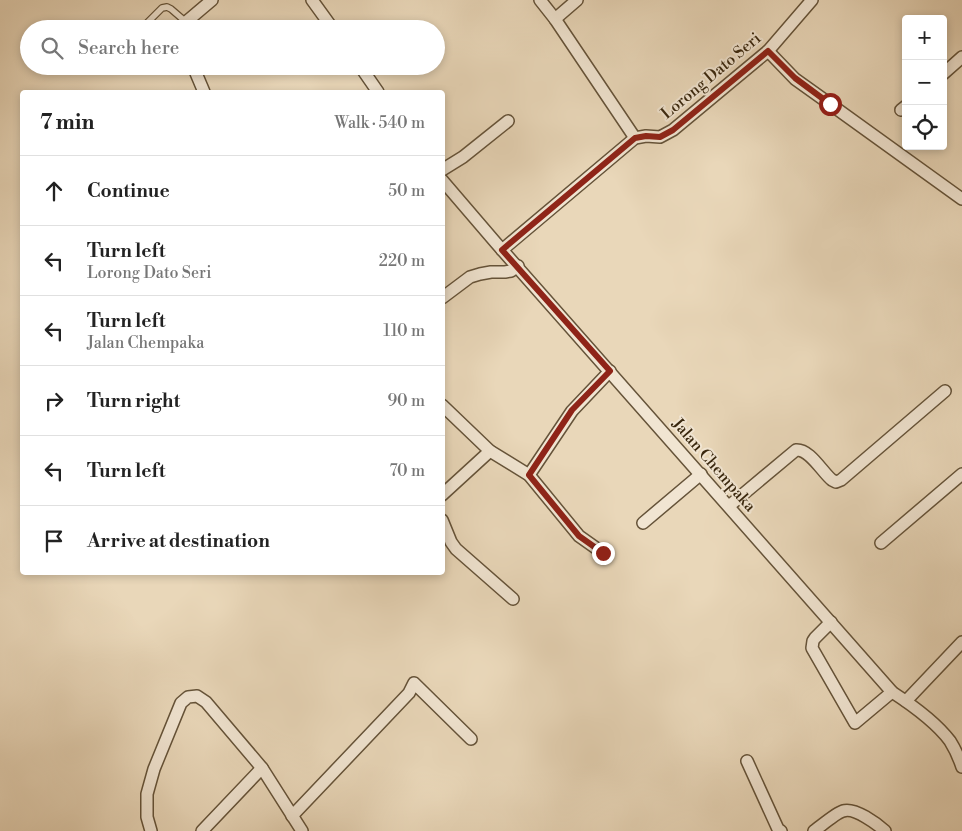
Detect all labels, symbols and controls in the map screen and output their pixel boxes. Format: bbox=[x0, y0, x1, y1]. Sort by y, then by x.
map controls bbox=[902, 15, 947, 150]
button: + bbox=[902, 15, 947, 60]
search box bbox=[20, 20, 445, 75]
street label: Lorong Dato Seri bbox=[657, 28, 765, 124]
icon: search bbox=[38, 34, 66, 62]
text: Search here bbox=[78, 36, 179, 60]
button: − bbox=[902, 60, 947, 105]
route start bbox=[819, 93, 842, 116]
button: locate bbox=[902, 105, 947, 150]
text: 7 min bbox=[40, 110, 94, 136]
text: Walk · 540 m bbox=[335, 113, 425, 133]
icon: ahead bbox=[40, 177, 68, 205]
text: Continue bbox=[87, 179, 170, 203]
text: 50 m bbox=[388, 181, 425, 201]
text: Turn left bbox=[87, 239, 166, 263]
icon: left bbox=[40, 247, 68, 275]
text: 220 m bbox=[379, 251, 425, 271]
text: Lorong Dato Seri bbox=[87, 263, 211, 283]
text: Turn left bbox=[87, 309, 166, 333]
icon: left bbox=[40, 317, 68, 345]
text: 110 m bbox=[383, 321, 425, 341]
text: Jalan Chempaka bbox=[87, 333, 204, 353]
icon: right bbox=[40, 387, 68, 415]
text: Turn right bbox=[87, 389, 180, 413]
text: 90 m bbox=[387, 391, 425, 411]
street label: Jalan Chempaka bbox=[667, 413, 761, 517]
icon: left bbox=[40, 457, 68, 485]
text: Turn left bbox=[87, 459, 166, 483]
text: 70 m bbox=[389, 461, 425, 481]
icon: arrive bbox=[40, 527, 68, 555]
text: Arrive at destination bbox=[87, 529, 270, 553]
route end bbox=[592, 542, 615, 565]

